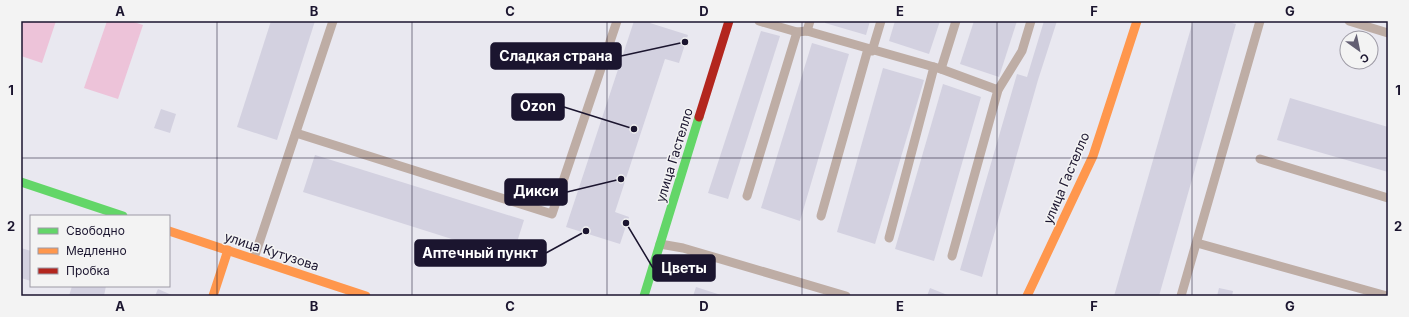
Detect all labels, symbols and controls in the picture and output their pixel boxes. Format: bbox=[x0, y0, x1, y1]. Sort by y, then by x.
text: A bbox=[115, 3, 125, 19]
text: B bbox=[310, 3, 319, 19]
text: C bbox=[505, 3, 515, 19]
text: D bbox=[699, 3, 709, 19]
text: E bbox=[896, 3, 904, 19]
text: F bbox=[1090, 3, 1098, 19]
text: G bbox=[1285, 3, 1295, 19]
north arrow bbox=[1339, 30, 1379, 70]
callout: Сладкая страна bbox=[491, 43, 621, 69]
text: Сладкая страна bbox=[499, 47, 613, 64]
text: С bbox=[1357, 50, 1372, 66]
text: 1 bbox=[8, 82, 14, 98]
text: 1 bbox=[1395, 82, 1401, 98]
callout: Ozon bbox=[512, 94, 564, 120]
text: Ozon bbox=[520, 97, 556, 114]
street label: улица Гастелло bbox=[652, 106, 696, 204]
street label: улица Гастелло bbox=[1039, 130, 1093, 226]
callout: Дикси bbox=[505, 179, 567, 205]
text: Дикси bbox=[513, 182, 559, 199]
legend bbox=[30, 215, 170, 287]
text: 2 bbox=[7, 218, 15, 234]
text: 2 bbox=[1394, 218, 1402, 234]
text: Свободно bbox=[66, 223, 125, 238]
street label: улица Кутузова bbox=[223, 228, 321, 274]
callout: Аптечный пункт bbox=[415, 240, 546, 266]
text: Медленно bbox=[66, 243, 127, 258]
text: Аптечный пункт bbox=[422, 244, 538, 261]
callout: Цветы bbox=[653, 255, 715, 281]
text: Цветы bbox=[661, 259, 707, 276]
text: Пробка bbox=[66, 263, 110, 278]
text: A bbox=[115, 298, 125, 314]
text: B bbox=[310, 298, 319, 314]
text: C bbox=[505, 298, 515, 314]
text: D bbox=[699, 298, 709, 314]
text: E bbox=[896, 298, 904, 314]
text: F bbox=[1090, 298, 1098, 314]
text: G bbox=[1285, 298, 1295, 314]

